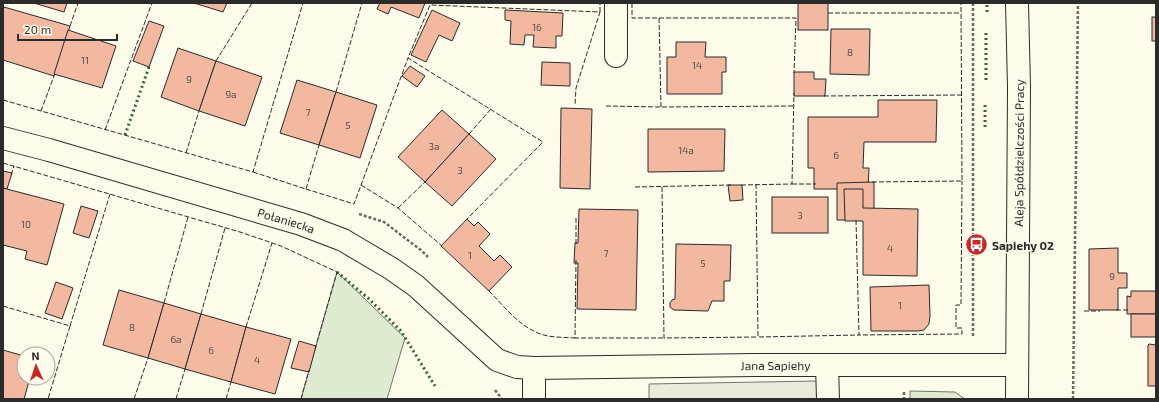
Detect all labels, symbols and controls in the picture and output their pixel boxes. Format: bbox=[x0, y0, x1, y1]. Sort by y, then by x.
scale bar bbox=[18, 16, 117, 42]
house number: 16 bbox=[532, 21, 542, 33]
text: 20 m bbox=[24, 22, 51, 36]
house number: 8 bbox=[847, 46, 853, 58]
house number: 11 bbox=[81, 54, 89, 66]
house number: 14 bbox=[692, 59, 702, 71]
house number: 9 bbox=[186, 73, 192, 85]
street label: Aleja Spółdzielczości Pracy bbox=[1011, 78, 1026, 227]
house number: 9a bbox=[225, 88, 237, 100]
house number: 7 bbox=[305, 106, 311, 118]
house number: 5 bbox=[345, 119, 351, 131]
house number: 3a bbox=[428, 140, 440, 152]
house number: 14a bbox=[678, 144, 694, 156]
house number: 6 bbox=[833, 149, 839, 161]
house number: 3 bbox=[457, 164, 463, 176]
street label: Połaniecka bbox=[256, 205, 317, 236]
house number: 3 bbox=[797, 209, 803, 221]
house number: 10 bbox=[21, 218, 31, 230]
bus stop icon: Sapiehy 02 bbox=[964, 232, 990, 258]
place label: Sapiehy 02 bbox=[992, 238, 1054, 253]
house number: 4 bbox=[887, 242, 893, 254]
house number: 7 bbox=[603, 247, 609, 259]
house number: 1 bbox=[468, 249, 472, 261]
house number: 5 bbox=[700, 257, 706, 269]
house number: 9 bbox=[1109, 270, 1115, 282]
house number: 1 bbox=[898, 299, 902, 311]
house number: 8 bbox=[129, 321, 135, 333]
house number: 6a bbox=[170, 333, 182, 345]
house number: 6 bbox=[208, 344, 214, 356]
north arrow bbox=[16, 346, 56, 386]
text: N bbox=[31, 349, 40, 362]
house number: 4 bbox=[254, 354, 260, 366]
street label: Jana Sapiehy bbox=[740, 358, 811, 372]

